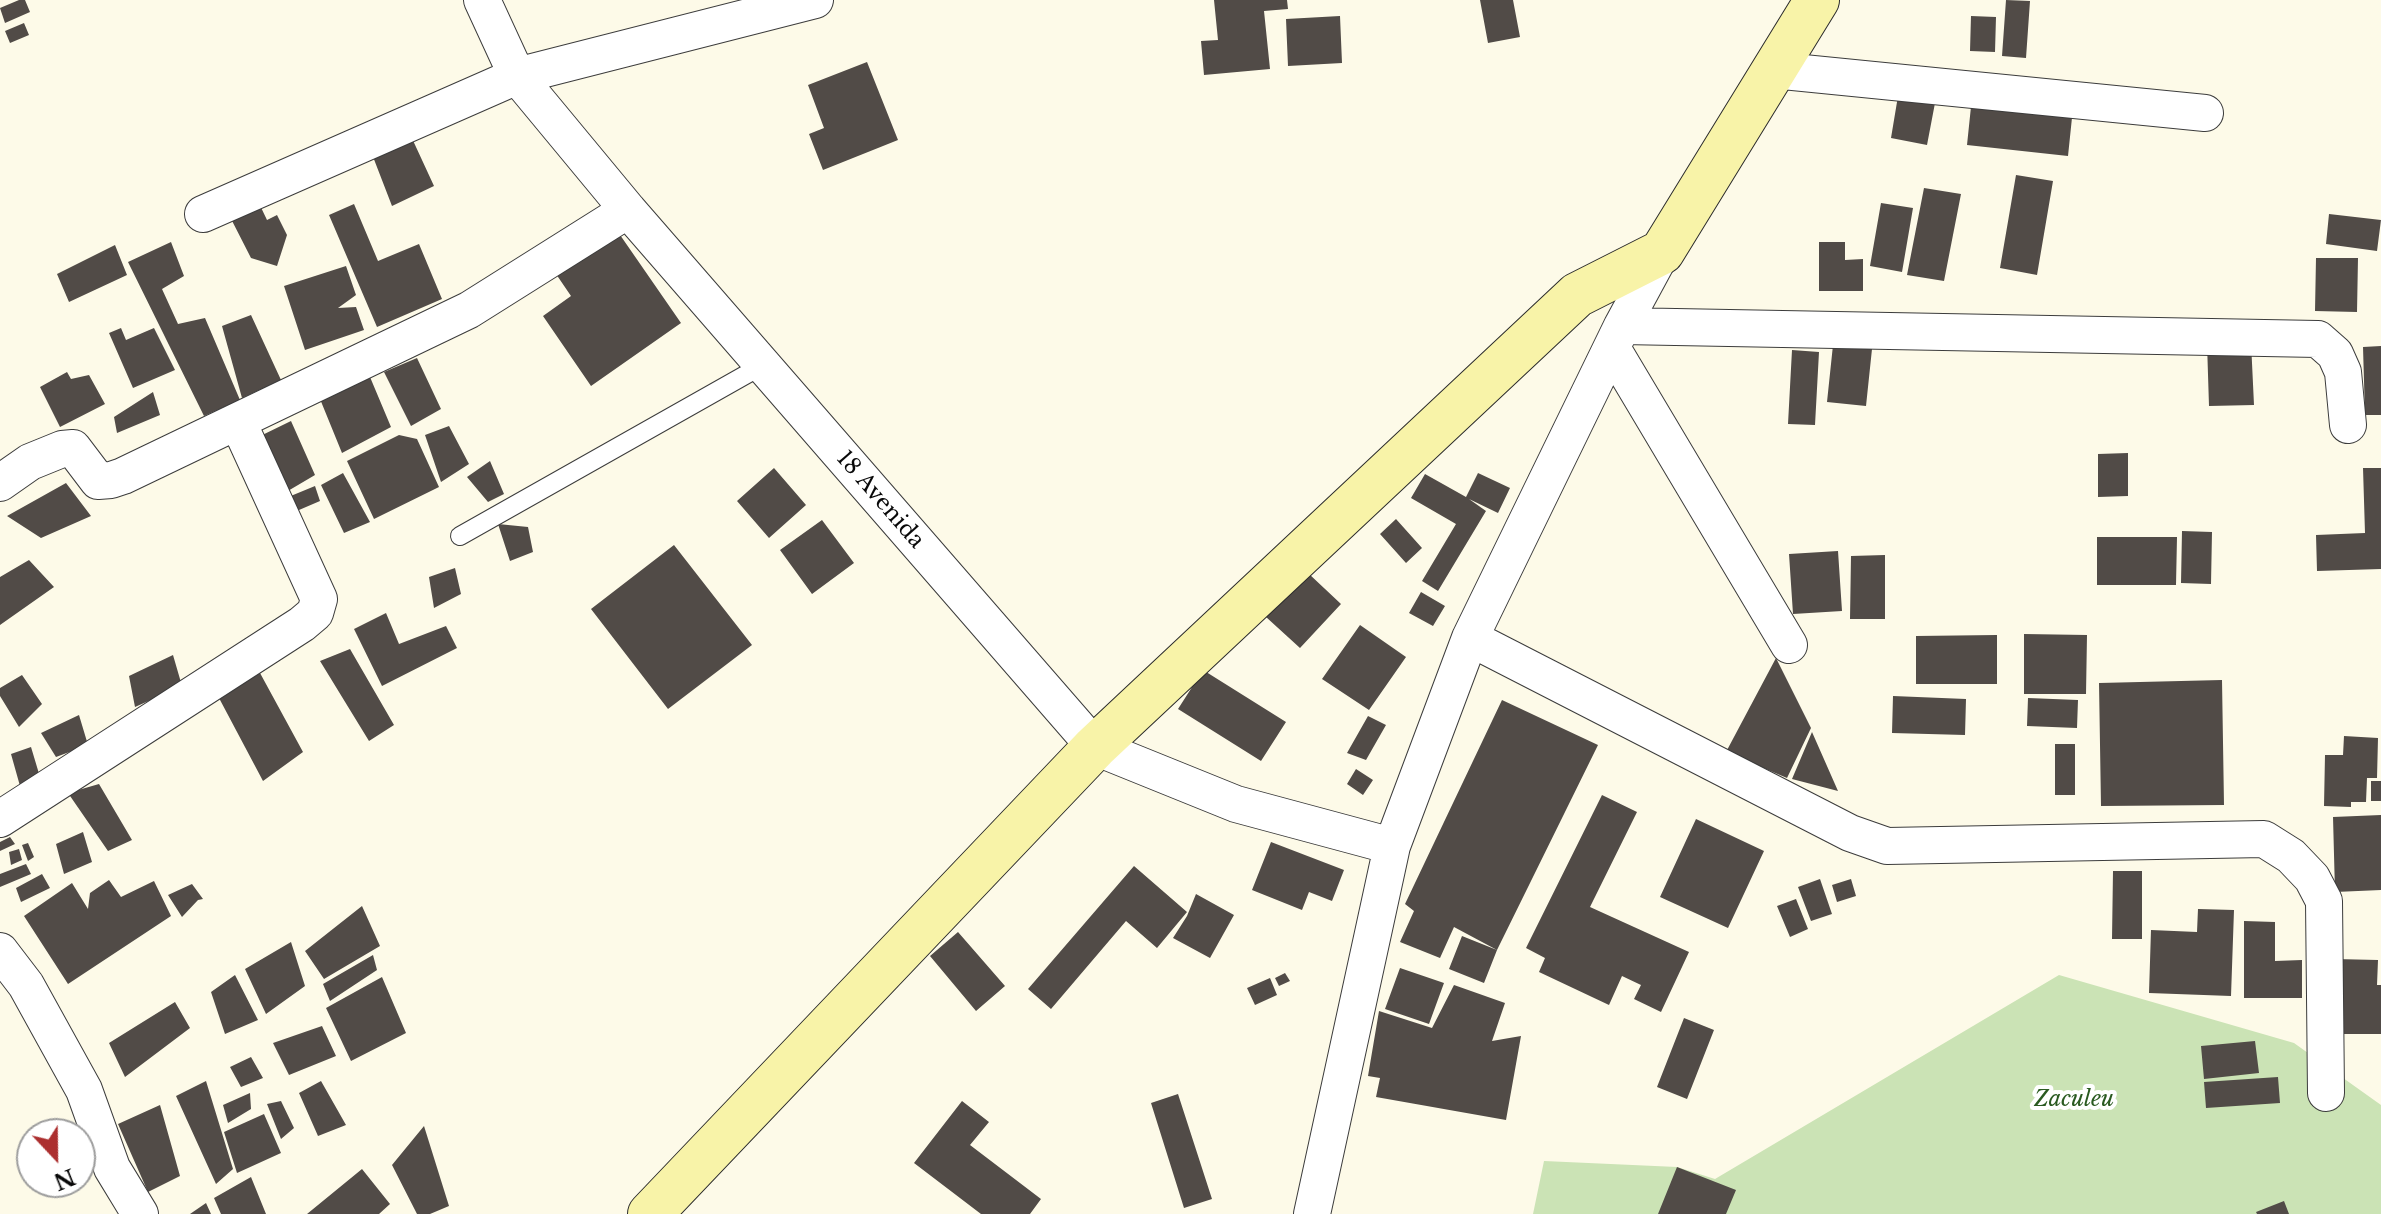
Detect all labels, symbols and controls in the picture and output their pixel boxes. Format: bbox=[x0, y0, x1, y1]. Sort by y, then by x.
street label: 18 Avenida bbox=[831, 446, 929, 554]
park label: Zaculeu bbox=[2034, 1087, 2114, 1113]
north arrow bbox=[16, 1118, 96, 1198]
text: N bbox=[50, 1162, 79, 1195]

